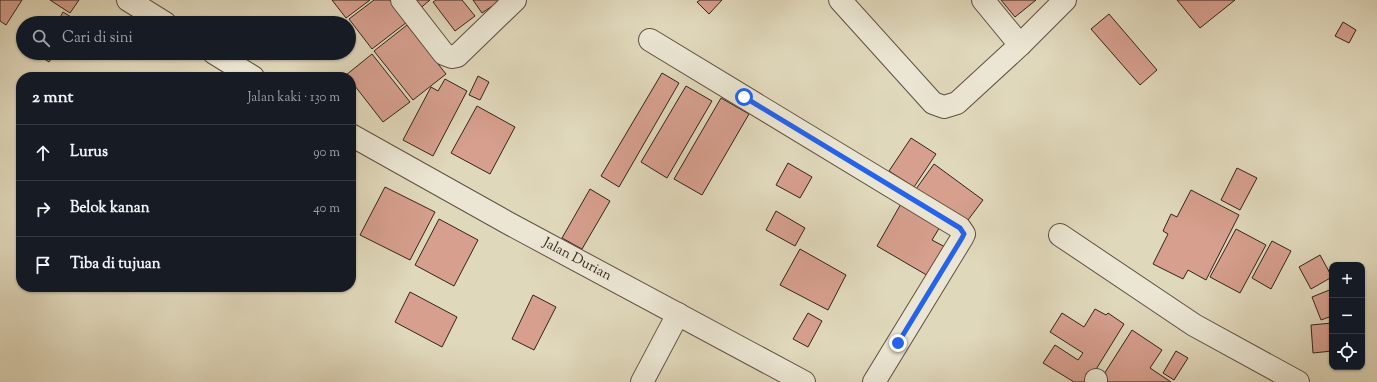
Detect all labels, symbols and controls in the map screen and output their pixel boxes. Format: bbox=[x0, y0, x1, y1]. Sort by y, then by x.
search box bbox=[16, 16, 356, 60]
icon: search bbox=[30, 27, 52, 49]
text: Cari di sini bbox=[62, 28, 133, 49]
text: 2 mnt bbox=[32, 86, 73, 110]
route start bbox=[735, 88, 753, 106]
text: Jalan kaki · 130 m bbox=[248, 89, 340, 107]
icon: ahead bbox=[32, 142, 54, 164]
text: Lurus bbox=[70, 142, 108, 163]
text: 90 m bbox=[313, 144, 340, 162]
icon: right bbox=[32, 198, 54, 220]
text: Belok kanan bbox=[70, 198, 150, 219]
text: 40 m bbox=[313, 200, 340, 218]
street label: Jalan Durian bbox=[538, 233, 615, 286]
icon: arrive bbox=[32, 254, 54, 276]
text: Tiba di tujuan bbox=[70, 254, 161, 275]
map controls bbox=[1329, 262, 1365, 370]
button: + bbox=[1329, 262, 1365, 298]
button: − bbox=[1329, 298, 1365, 334]
route end bbox=[889, 334, 907, 352]
button: locate bbox=[1329, 334, 1365, 370]

